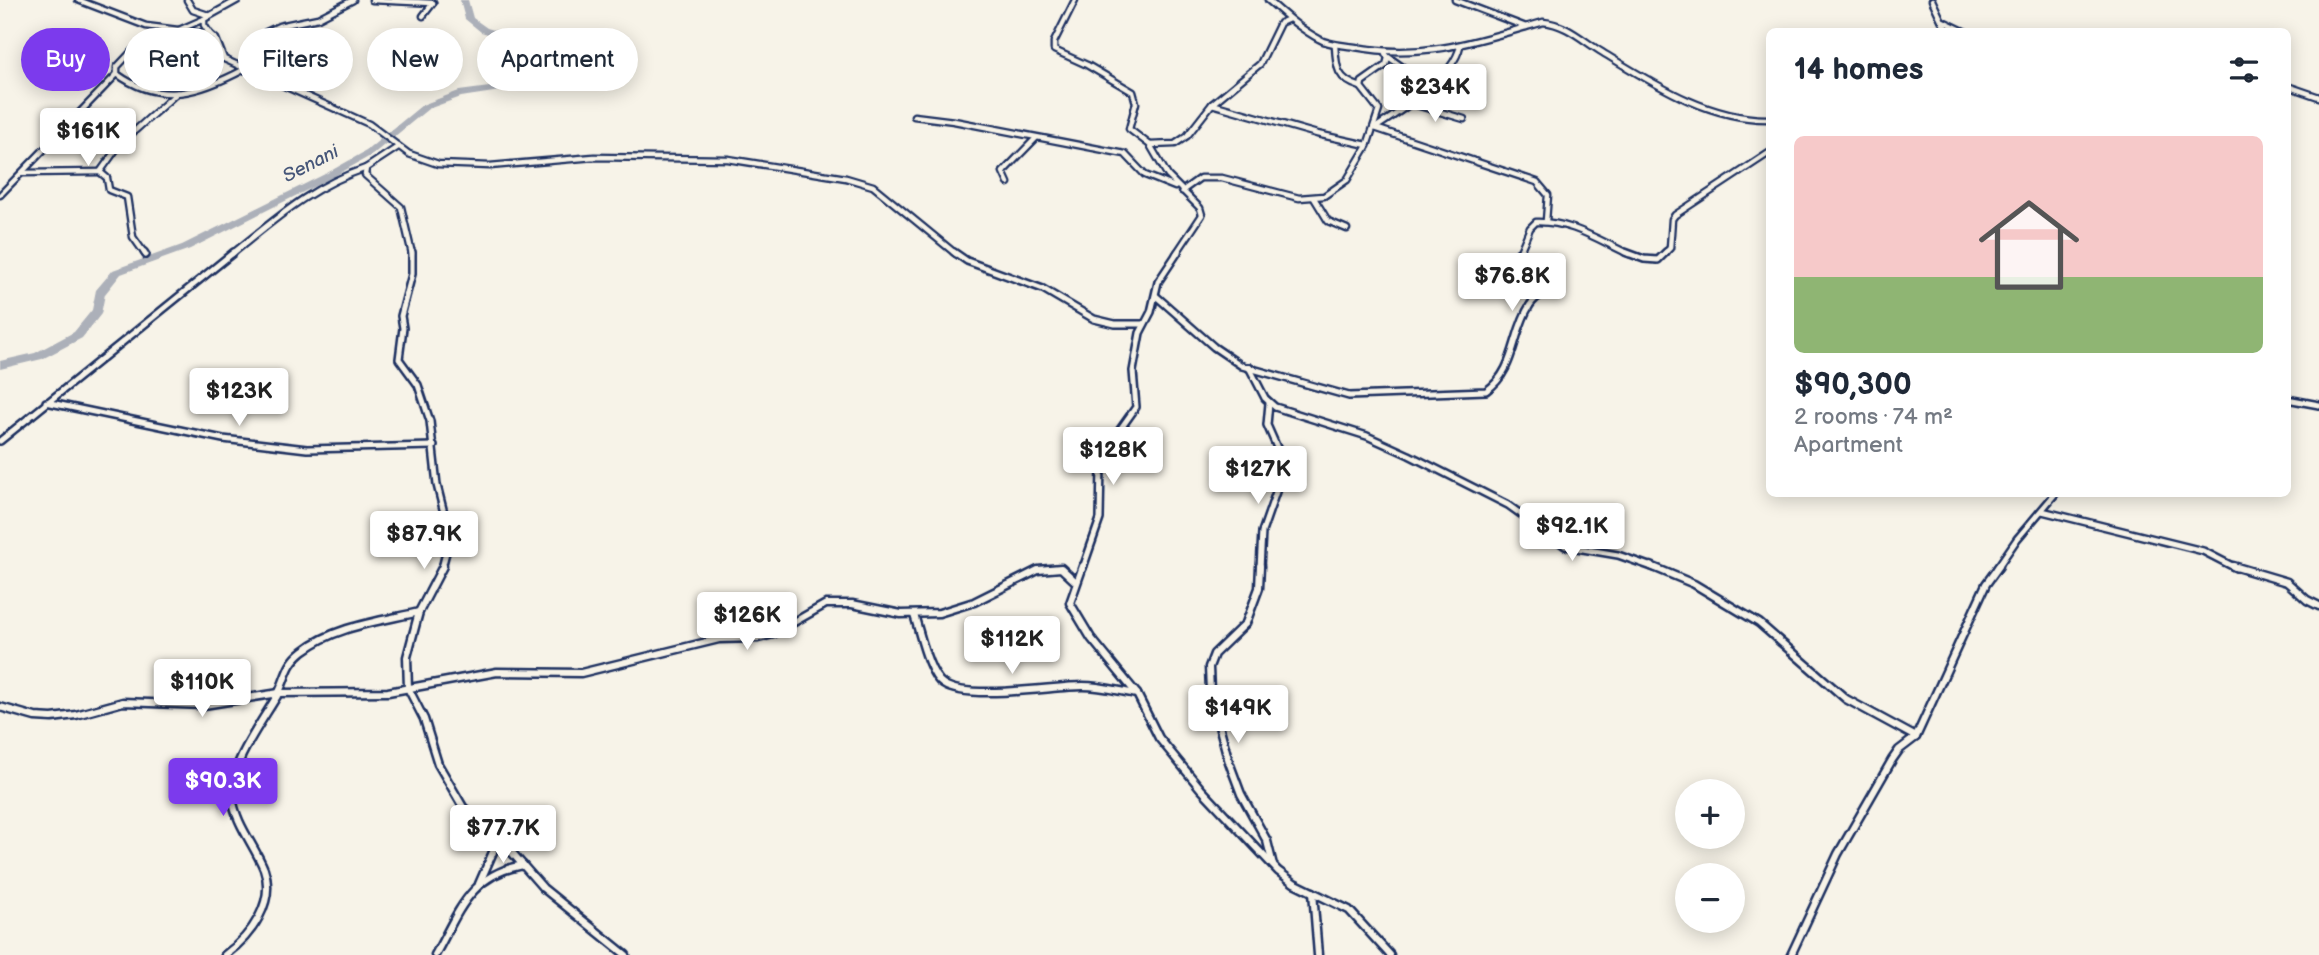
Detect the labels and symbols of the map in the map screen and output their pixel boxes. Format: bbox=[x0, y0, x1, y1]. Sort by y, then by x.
pin: $234K bbox=[1386, 64, 1484, 124]
pin: $161K bbox=[39, 108, 137, 168]
water label: Senani bbox=[279, 140, 343, 188]
pin: $76.8K bbox=[1455, 254, 1569, 313]
pin: $123K bbox=[190, 368, 288, 428]
pin: $128K bbox=[1064, 428, 1162, 487]
pin: $127K bbox=[1209, 447, 1307, 506]
pin: $92.1K bbox=[1515, 504, 1629, 563]
pin: $87.9K bbox=[367, 512, 481, 571]
pin: $126K bbox=[698, 592, 796, 652]
pin: $112K bbox=[963, 616, 1061, 676]
pin: $110K bbox=[153, 660, 251, 719]
pin: $149K bbox=[1189, 686, 1287, 745]
pin: $90.3K bbox=[166, 758, 280, 818]
pin: $77.7K bbox=[446, 806, 560, 865]

